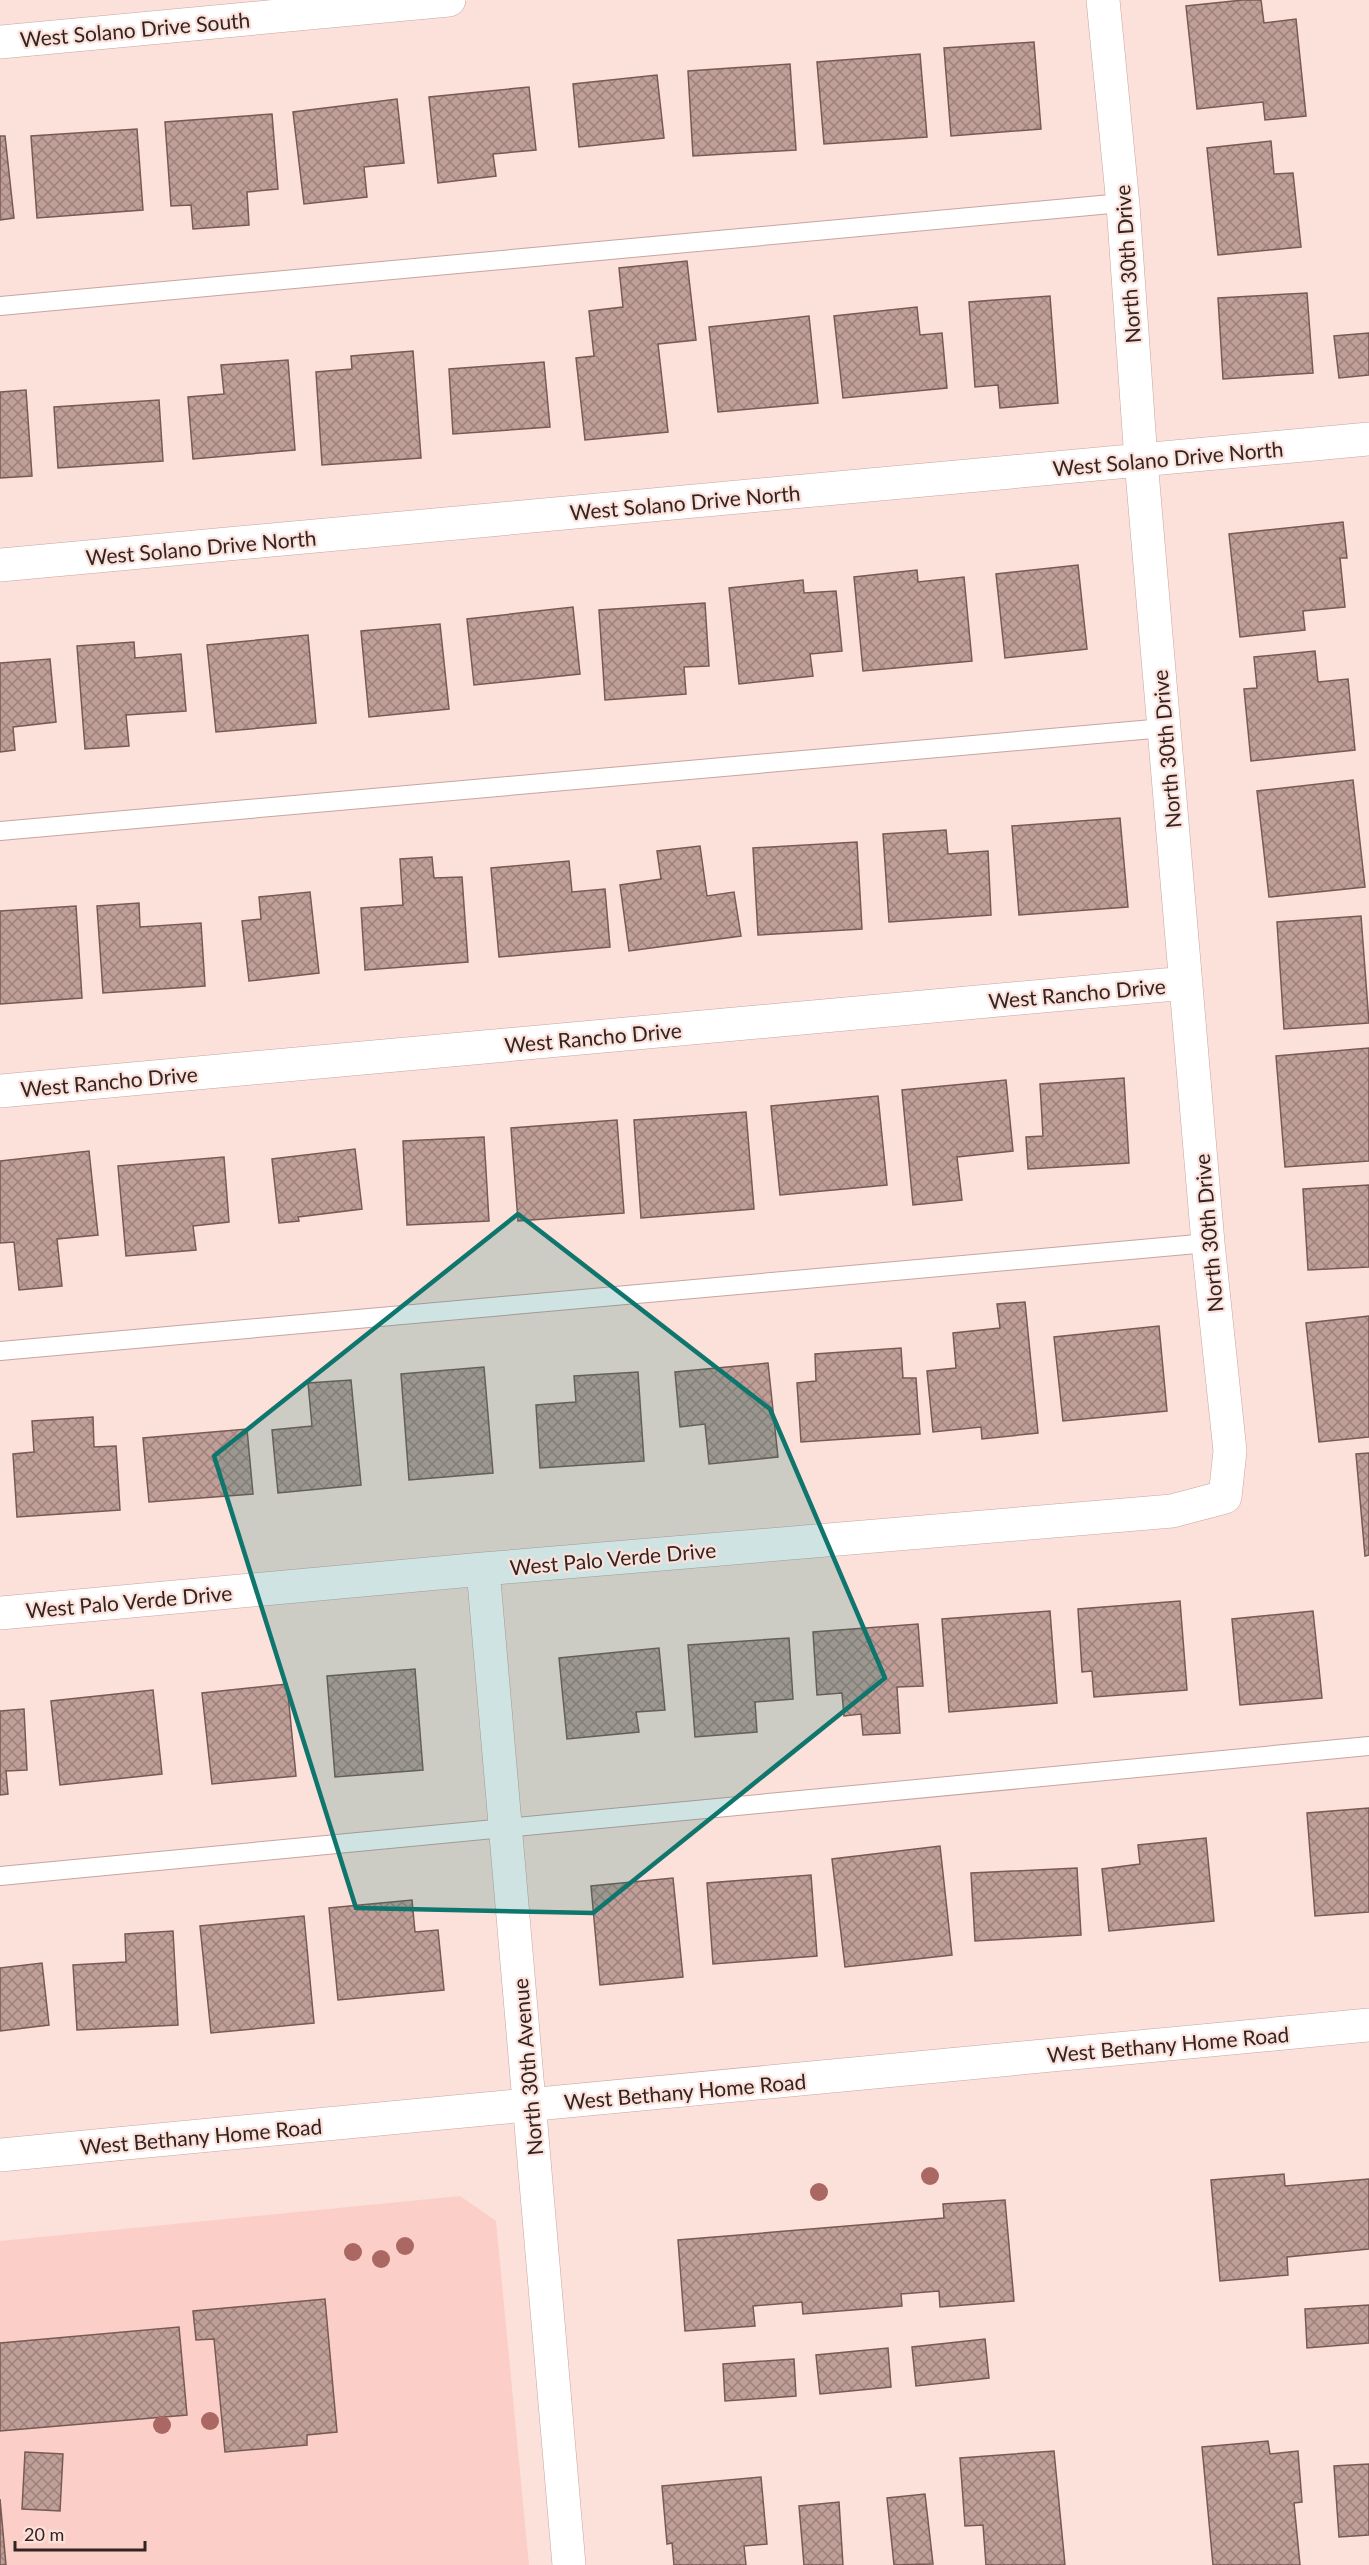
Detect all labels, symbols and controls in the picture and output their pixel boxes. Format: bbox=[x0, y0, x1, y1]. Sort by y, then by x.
street label: West Solano Drive South bbox=[19, 6, 251, 52]
street label: North 30th Drive bbox=[1109, 184, 1145, 344]
street label: West Solano Drive North bbox=[1052, 435, 1284, 481]
street label: West Solano Drive North bbox=[569, 479, 801, 525]
street label: West Solano Drive North bbox=[85, 524, 317, 570]
street label: North 30th Drive bbox=[1147, 669, 1185, 829]
street label: West Rancho Drive bbox=[987, 973, 1167, 1013]
street label: West Rancho Drive bbox=[503, 1017, 683, 1057]
street label: West Rancho Drive bbox=[19, 1061, 199, 1101]
street label: North 30th Drive bbox=[1189, 1153, 1227, 1313]
street label: West Palo Verde Drive bbox=[509, 1537, 717, 1579]
street label: West Palo Verde Drive bbox=[25, 1580, 233, 1622]
street label: North 30th Avenue bbox=[507, 1977, 547, 2157]
street label: West Bethany Home Road bbox=[1046, 2021, 1290, 2067]
street label: West Bethany Home Road bbox=[563, 2068, 807, 2114]
street label: West Bethany Home Road bbox=[79, 2113, 323, 2159]
scale bar bbox=[15, 2514, 146, 2552]
text: 20 m bbox=[24, 2523, 64, 2545]

